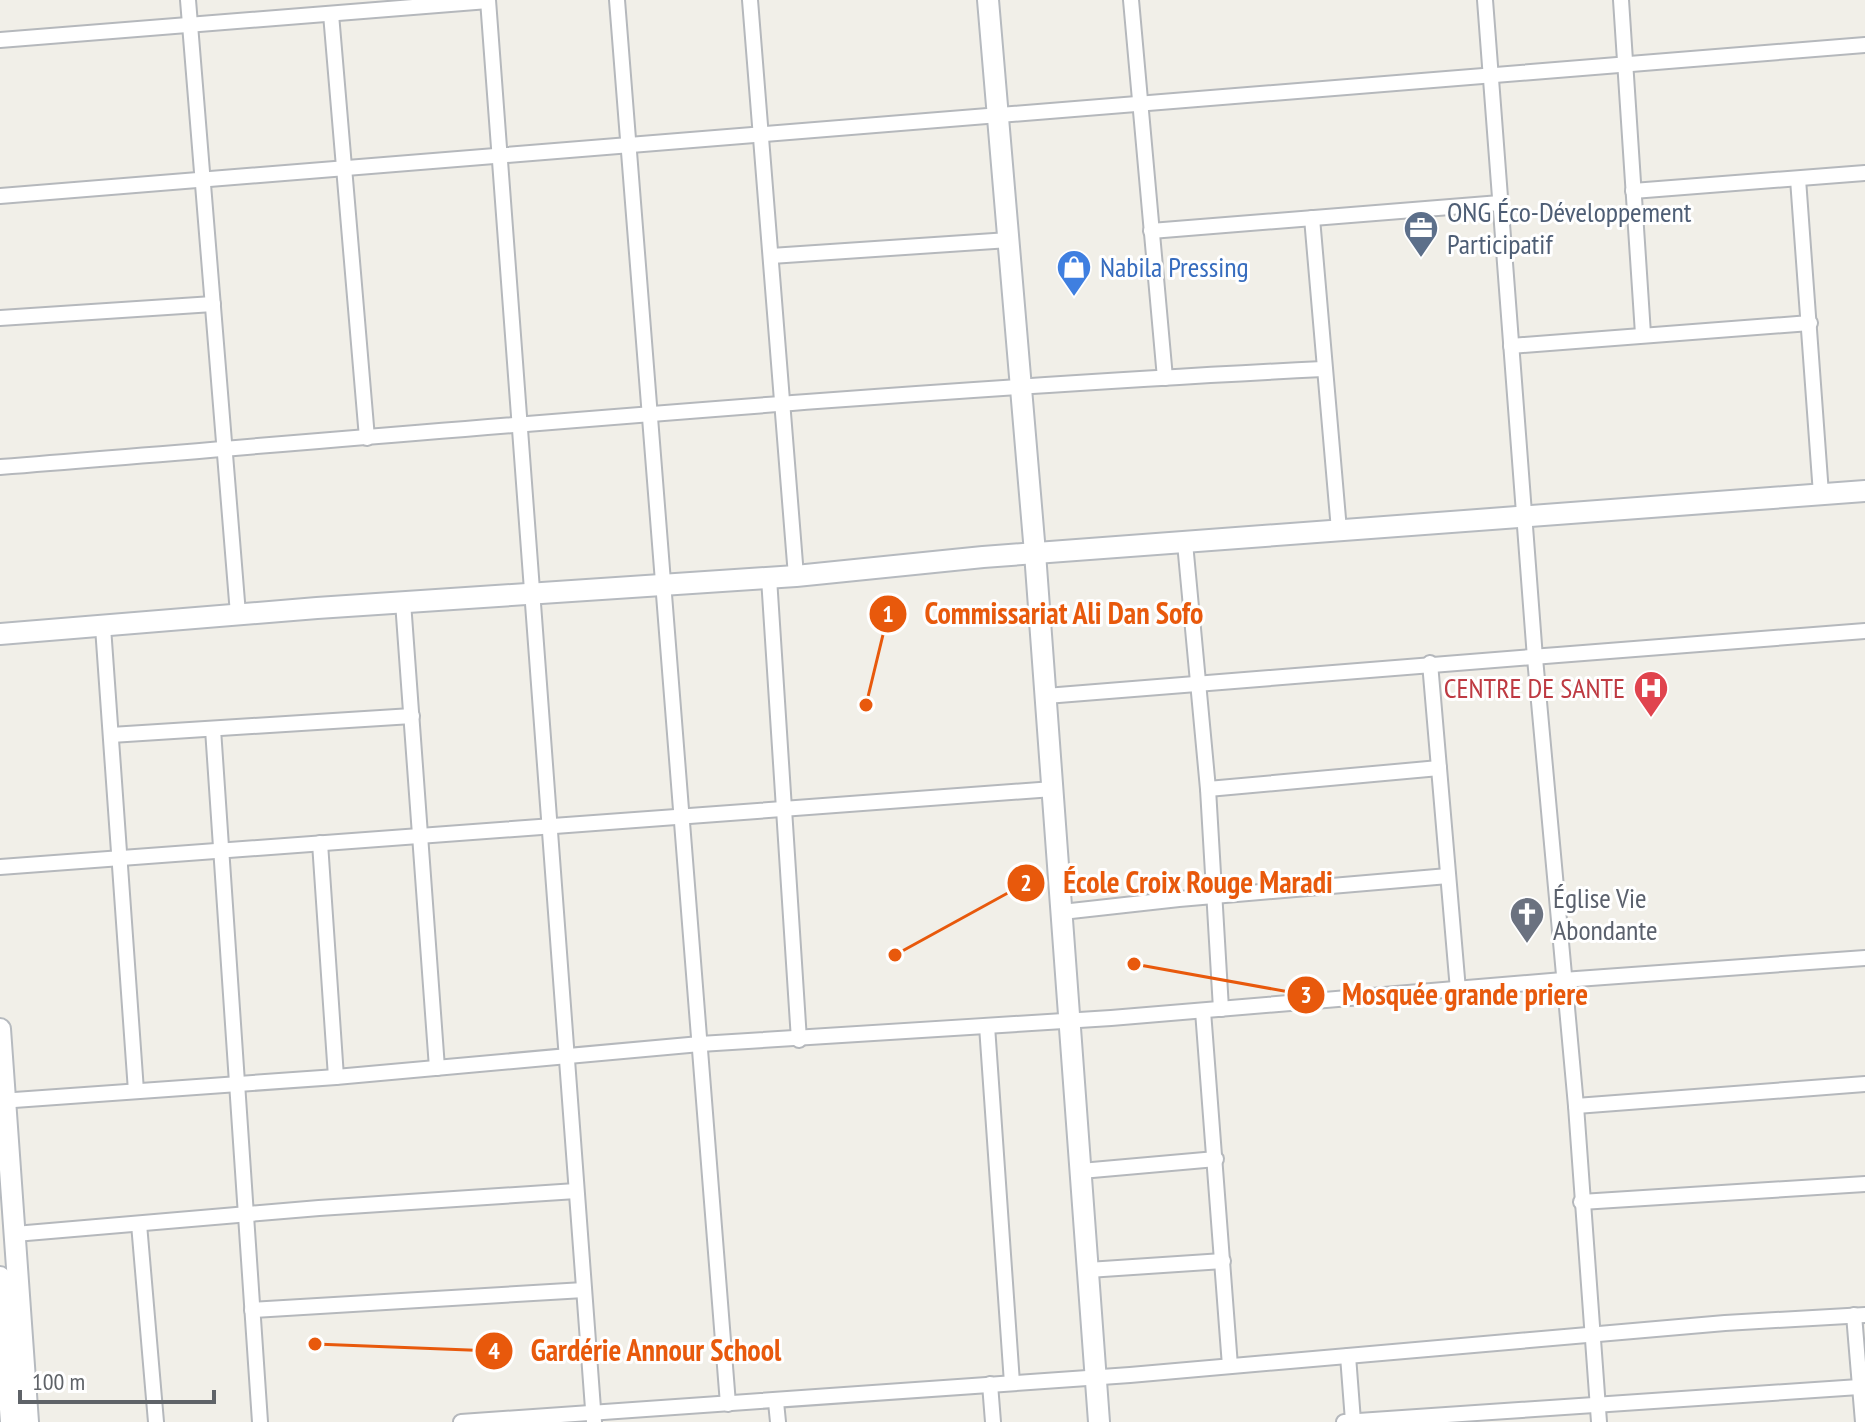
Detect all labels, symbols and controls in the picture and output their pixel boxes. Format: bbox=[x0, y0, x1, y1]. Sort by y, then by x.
place label: ONG Éco-Développement Participatif bbox=[1447, 193, 1692, 262]
office icon: ONG Éco-Développement Participatif bbox=[1402, 209, 1440, 259]
shop icon: Nabila Pressing bbox=[1055, 248, 1093, 298]
place label: Nabila Pressing bbox=[1100, 248, 1249, 285]
callout: Commissariat Ali Dan Sofo bbox=[868, 587, 1220, 641]
text: Commissariat Ali Dan Sofo bbox=[925, 593, 1203, 632]
text: 1 bbox=[882, 598, 894, 629]
place label: CENTRE DE SANTE bbox=[1444, 669, 1625, 706]
hospital icon: CENTRE DE SANTE bbox=[1632, 669, 1670, 719]
callout: École Croix Rouge Maradi bbox=[1006, 856, 1349, 910]
text: École Croix Rouge Maradi bbox=[1063, 862, 1333, 901]
text: 2 bbox=[1020, 867, 1032, 898]
place label: Église Vie Abondante bbox=[1553, 879, 1657, 948]
church icon: Église Vie Abondante bbox=[1508, 895, 1546, 945]
callout: Mosquée grande priere bbox=[1286, 968, 1604, 1022]
text: Mosquée grande priere bbox=[1342, 974, 1588, 1013]
text: 3 bbox=[1300, 979, 1312, 1010]
callout: Gardérie Annour School bbox=[474, 1324, 798, 1378]
text: Gardérie Annour School bbox=[531, 1330, 782, 1369]
text: 4 bbox=[488, 1335, 500, 1366]
scale bar bbox=[20, 1354, 214, 1404]
text: 100 m bbox=[32, 1366, 85, 1397]

